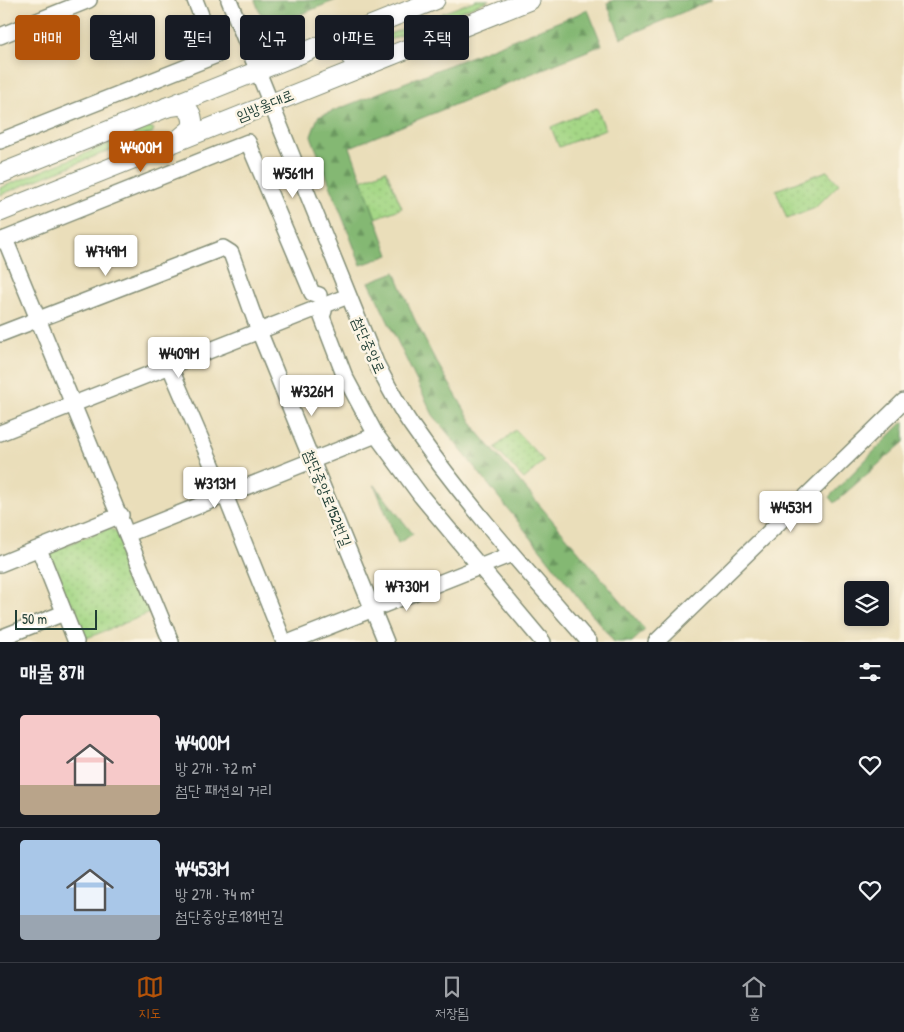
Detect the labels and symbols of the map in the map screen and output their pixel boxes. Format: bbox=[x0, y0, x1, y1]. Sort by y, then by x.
street label: 임방울대로 bbox=[233, 84, 297, 126]
pin: ₩400M bbox=[106, 130, 176, 173]
pin: ₩561M bbox=[258, 156, 328, 199]
pin: ₩749M bbox=[71, 234, 141, 277]
street label: 첨단중앙로 bbox=[347, 313, 391, 377]
pin: ₩409M bbox=[144, 336, 214, 379]
pin: ₩326M bbox=[277, 374, 347, 417]
street label: 첨단중앙로152번길 bbox=[299, 446, 357, 550]
pin: ₩313M bbox=[180, 466, 250, 509]
pin: ₩453M bbox=[756, 490, 826, 533]
pin: ₩730M bbox=[372, 570, 442, 612]
scale bar bbox=[15, 607, 98, 630]

